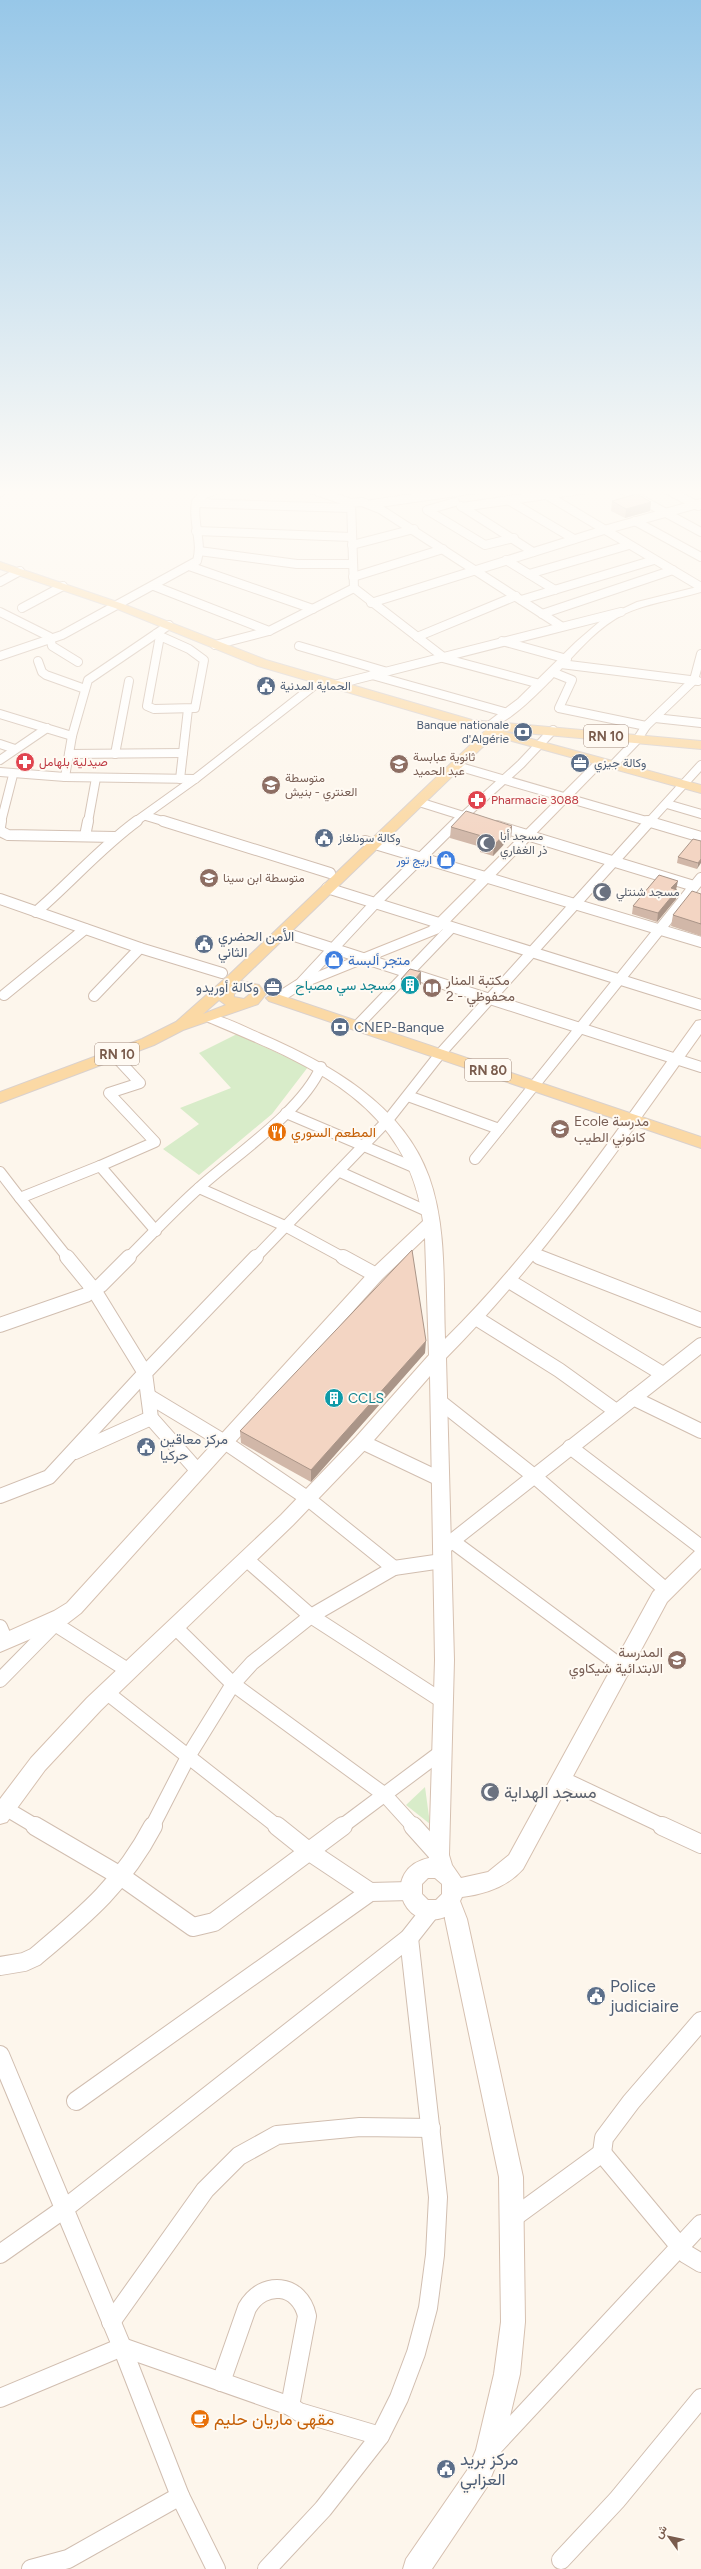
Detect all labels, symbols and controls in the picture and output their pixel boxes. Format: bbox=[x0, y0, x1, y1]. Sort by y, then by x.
public building icon: الحماية المدنية bbox=[255, 675, 277, 697]
place label: الحماية المدنية bbox=[280, 679, 351, 693]
place label: Banque nationale d'Algérie bbox=[417, 718, 509, 746]
bank icon: Banque nationale d'Algérie bbox=[512, 721, 534, 743]
road number: RN 10 bbox=[584, 725, 628, 747]
place label: ثانوية عبابسة عبد الحميد bbox=[413, 750, 475, 778]
pharmacy icon: صيدلية بلهامل bbox=[14, 751, 36, 773]
office icon: وكالة جيزي bbox=[569, 752, 591, 774]
school or university icon: ثانوية عبابسة عبد الحميد bbox=[388, 753, 410, 775]
place label: صيدلية بلهامل bbox=[39, 755, 108, 770]
place label: وكالة جيزي bbox=[594, 756, 646, 773]
place label: متوسطة العنتري - بنيش bbox=[285, 771, 357, 802]
school or university icon: متوسطة العنتري - بنيش bbox=[260, 774, 282, 796]
pharmacy icon: Pharmacie 3088 bbox=[466, 789, 488, 811]
place label: Pharmacie 3088 bbox=[491, 793, 579, 807]
public building icon: وكالة سونلغاز bbox=[313, 827, 335, 849]
place label: مسجد أبا ذر الغفاري bbox=[500, 829, 548, 860]
place label: وكالة سونلغاز bbox=[337, 831, 401, 846]
mosque icon: مسجد أبا ذر الغفاري bbox=[475, 832, 497, 854]
shop icon: اريج تور bbox=[435, 849, 457, 871]
place label: اريج تور bbox=[395, 853, 432, 869]
school or university icon: متوسطة ابن سينا bbox=[198, 867, 220, 889]
place label: متوسطة ابن سينا bbox=[223, 871, 305, 886]
mosque icon: مسجد شنتلي bbox=[591, 881, 613, 903]
place label: مسجد شنتلي bbox=[616, 885, 680, 902]
place label: الأمن الحضري الثاني bbox=[218, 928, 294, 964]
public building icon: الأمن الحضري الثاني bbox=[193, 933, 215, 955]
shop icon: متجر ألبسة bbox=[323, 949, 345, 971]
place label: متجر ألبسة bbox=[348, 952, 410, 969]
place label: مكتبة المنار 2 - محفوظي bbox=[445, 972, 515, 1008]
building icon: مسجد سي مصباح bbox=[399, 974, 421, 996]
office icon: وكالة أوريدو bbox=[262, 976, 284, 998]
place label: مسجد سي مصباح bbox=[295, 977, 396, 997]
library icon: مكتبة المنار 2 - محفوظي bbox=[421, 977, 443, 999]
place label: وكالة أوريدو bbox=[196, 979, 259, 996]
bank icon: CNEP-Banque bbox=[329, 1016, 351, 1038]
place label: CNEP-Banque bbox=[354, 1019, 445, 1036]
road number: RN 10 bbox=[95, 1043, 139, 1065]
road number: RN 80 bbox=[465, 1059, 511, 1081]
place label: Ecole مدرسة كانوني الطيب bbox=[574, 1113, 649, 1149]
school or university icon: Ecole مدرسة كانوني الطيب bbox=[549, 1118, 571, 1140]
restaurant icon: المطعم السوري bbox=[266, 1121, 288, 1143]
place label: المطعم السوري bbox=[291, 1124, 376, 1144]
building icon: CCLS bbox=[323, 1387, 345, 1409]
place label: CCLS bbox=[348, 1390, 384, 1407]
place label: مركز معاقين حركيا bbox=[160, 1431, 228, 1464]
public building icon: مركز معاقين حركيا bbox=[135, 1436, 157, 1458]
place label: المدرسة الابتدائية شيكاوي bbox=[569, 1644, 663, 1680]
school or university icon: المدرسة الابتدائية شيكاوي bbox=[666, 1649, 688, 1671]
mosque icon: مسجد الهداية bbox=[479, 1781, 501, 1803]
place label: مسجد الهداية bbox=[504, 1782, 597, 1803]
place label: Police judiciaire bbox=[609, 1976, 679, 2016]
public building icon: Police judiciaire bbox=[585, 1985, 607, 2007]
cafe icon: مقهى ماريان حليم bbox=[189, 2408, 211, 2430]
place label: مقهى ماريان حليم bbox=[214, 2409, 334, 2430]
place label: مركز بريد العزابي bbox=[460, 2449, 518, 2493]
public building icon: مركز بريد العزابي bbox=[435, 2458, 457, 2480]
north arrow bbox=[649, 2517, 689, 2557]
text: ش bbox=[652, 2523, 670, 2541]

